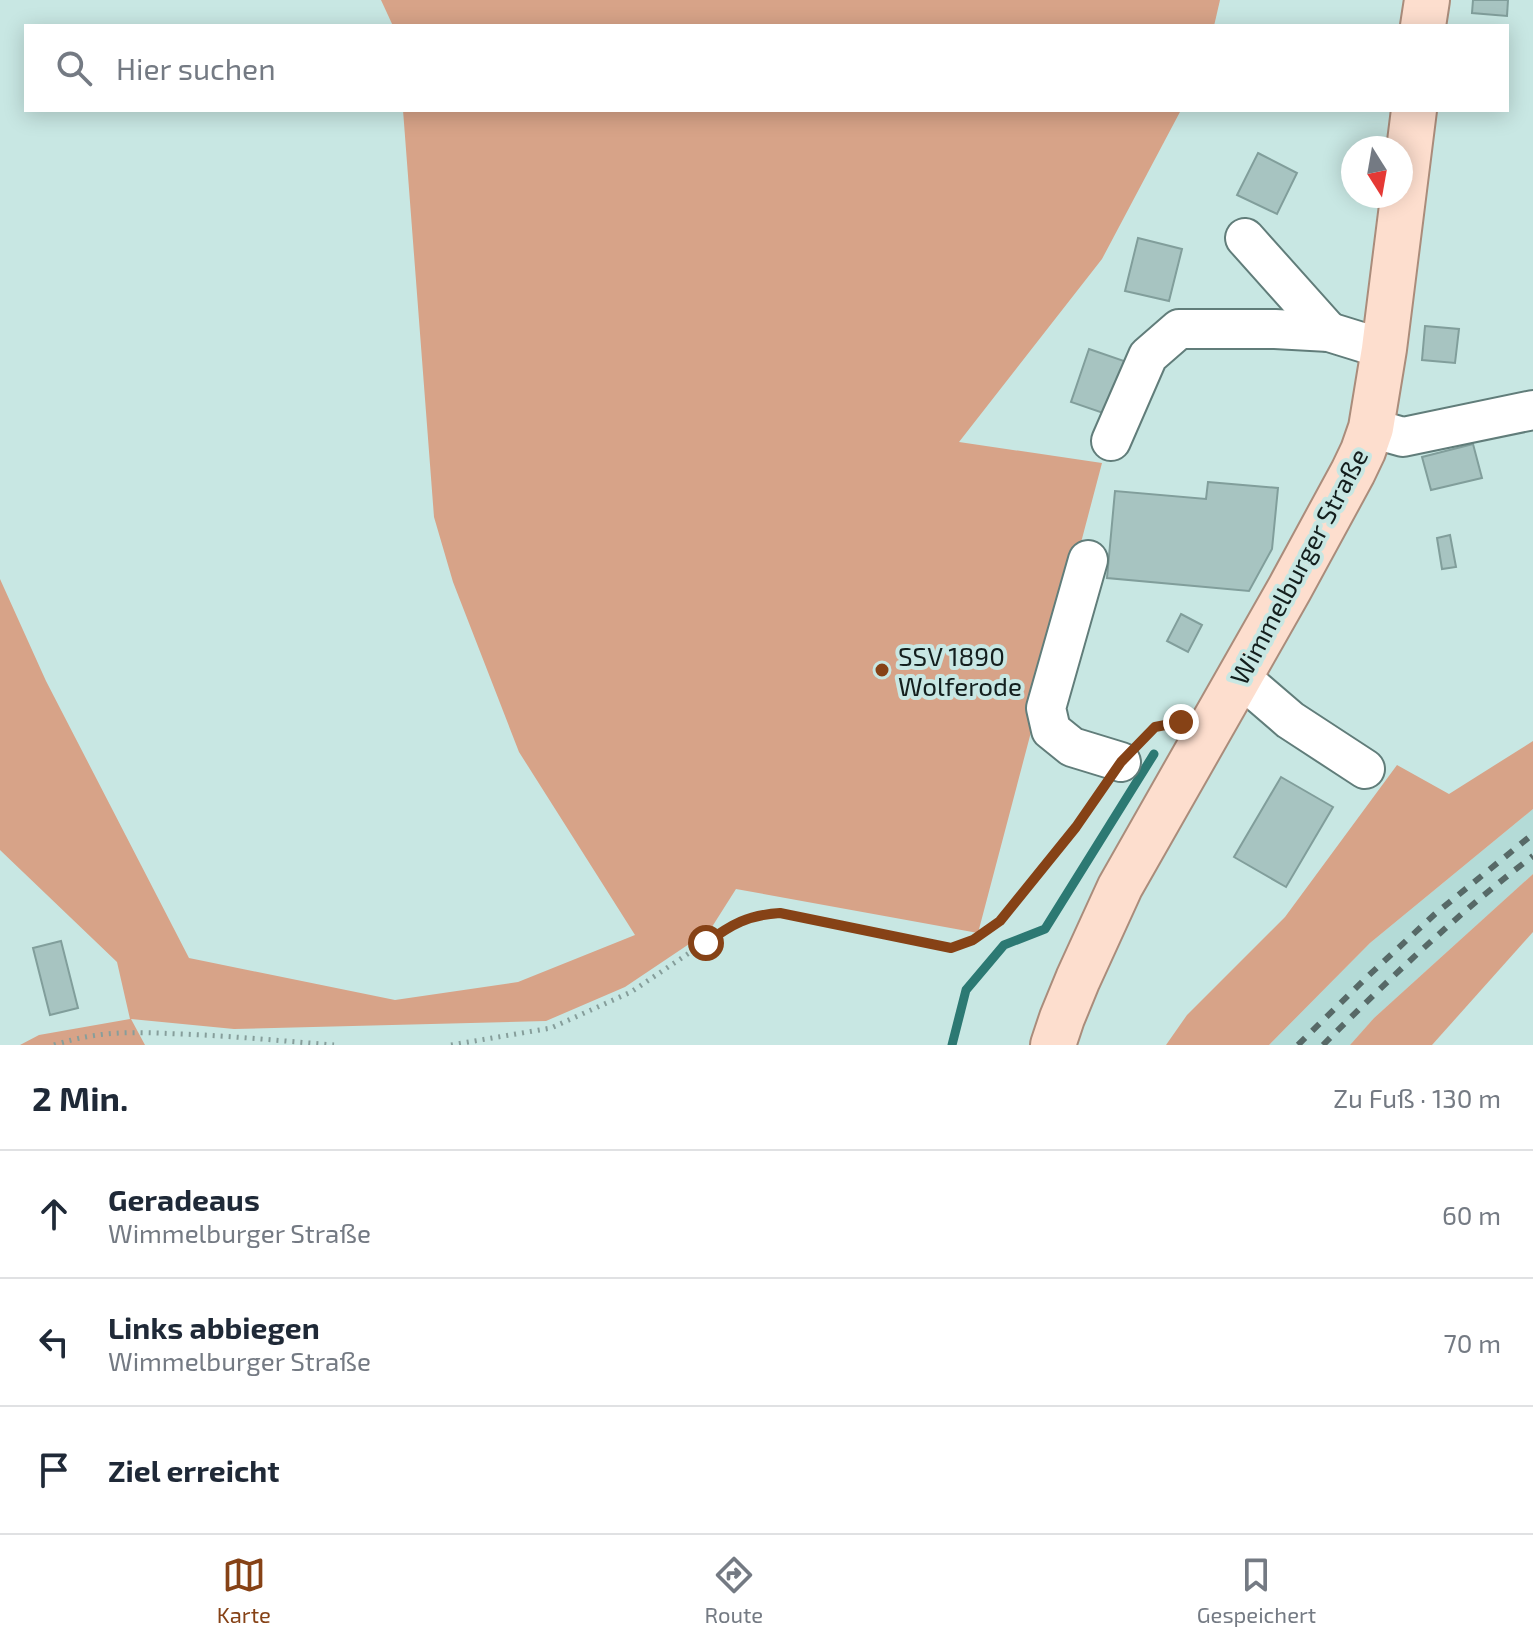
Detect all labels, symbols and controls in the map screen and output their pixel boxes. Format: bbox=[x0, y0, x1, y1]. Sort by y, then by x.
search box bbox=[24, 24, 1509, 112]
icon: search bbox=[52, 46, 96, 90]
text: Hier suchen bbox=[116, 50, 276, 86]
north arrow bbox=[1341, 136, 1413, 208]
street label: Wimmelburger Straße bbox=[1223, 443, 1373, 689]
place label: SSV 1890 Wolferode bbox=[898, 640, 1022, 701]
marker: SSV 1890 Wolferode bbox=[873, 661, 891, 679]
route end bbox=[1163, 704, 1199, 740]
route start bbox=[688, 925, 724, 961]
text: 2 Min. bbox=[32, 1077, 128, 1118]
text: Zu Fuß · 130 m bbox=[1333, 1082, 1501, 1113]
text: Geradeaus bbox=[108, 1181, 260, 1217]
icon: ahead bbox=[32, 1192, 76, 1236]
text: 60 m bbox=[1442, 1199, 1501, 1230]
text: Wimmelburger Straße bbox=[108, 1217, 371, 1248]
text: Links abbiegen bbox=[108, 1309, 320, 1345]
icon: left bbox=[32, 1320, 76, 1364]
text: 70 m bbox=[1443, 1327, 1501, 1358]
text: Wimmelburger Straße bbox=[108, 1345, 371, 1376]
icon: arrive bbox=[32, 1448, 76, 1492]
text: Ziel erreicht bbox=[108, 1452, 280, 1488]
tab: Karte bbox=[217, 1553, 271, 1627]
tab: Route bbox=[704, 1553, 763, 1627]
tab: Gespeichert bbox=[1197, 1553, 1316, 1627]

